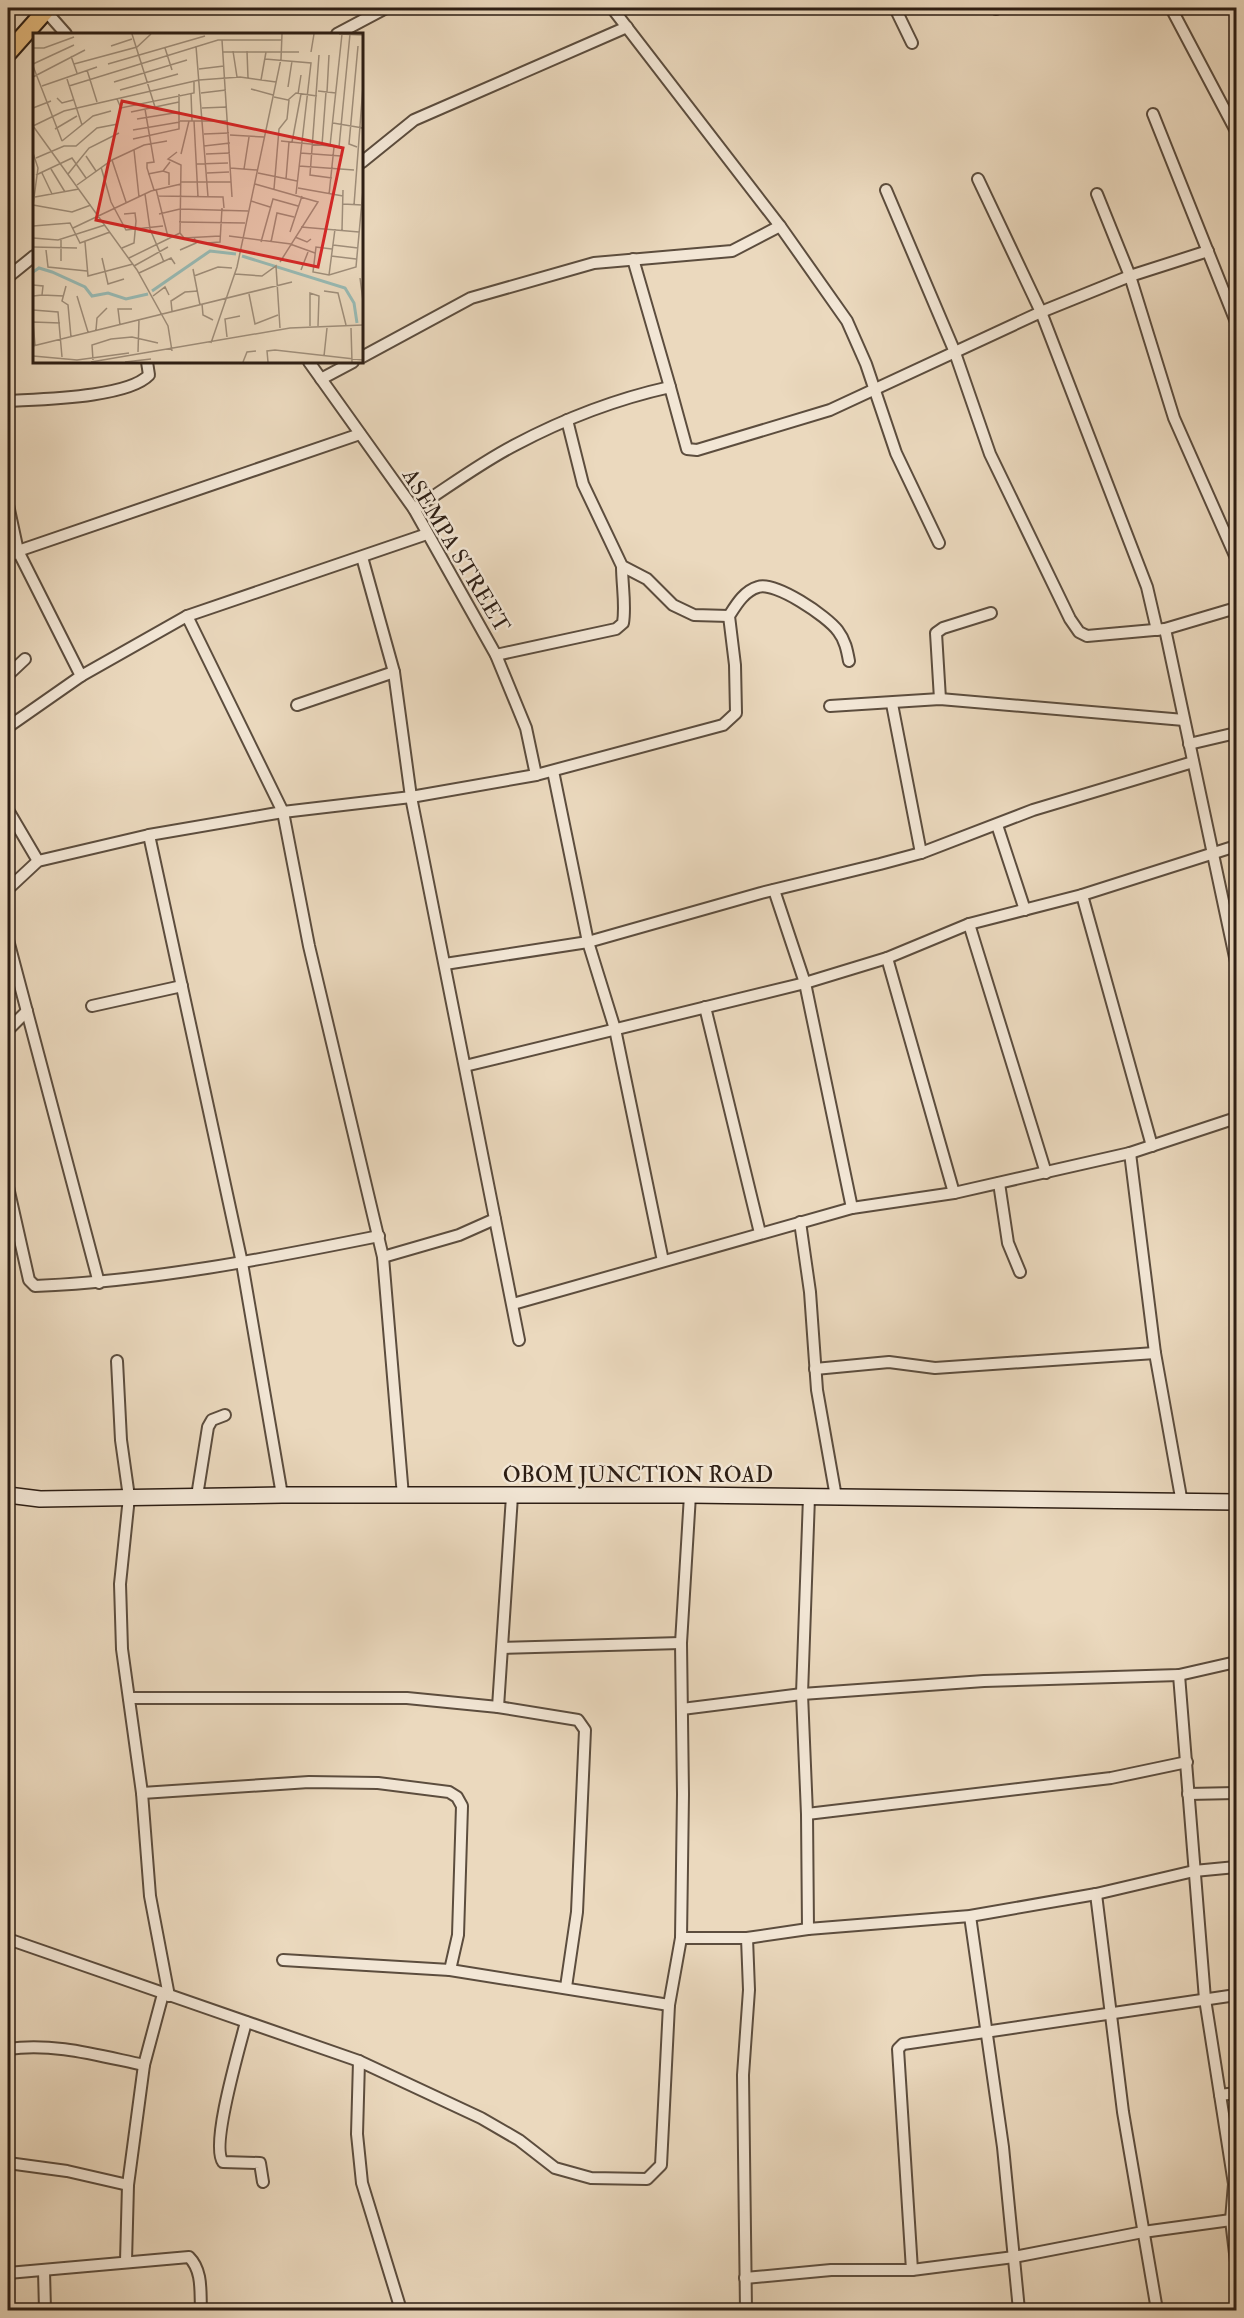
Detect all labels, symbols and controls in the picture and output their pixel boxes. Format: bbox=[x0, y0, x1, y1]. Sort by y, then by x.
inset map bbox=[33, 33, 363, 363]
street label: ASEMPA STREET bbox=[396, 463, 517, 638]
street label: OBOM JUNCTION ROAD bbox=[503, 1461, 773, 1489]

